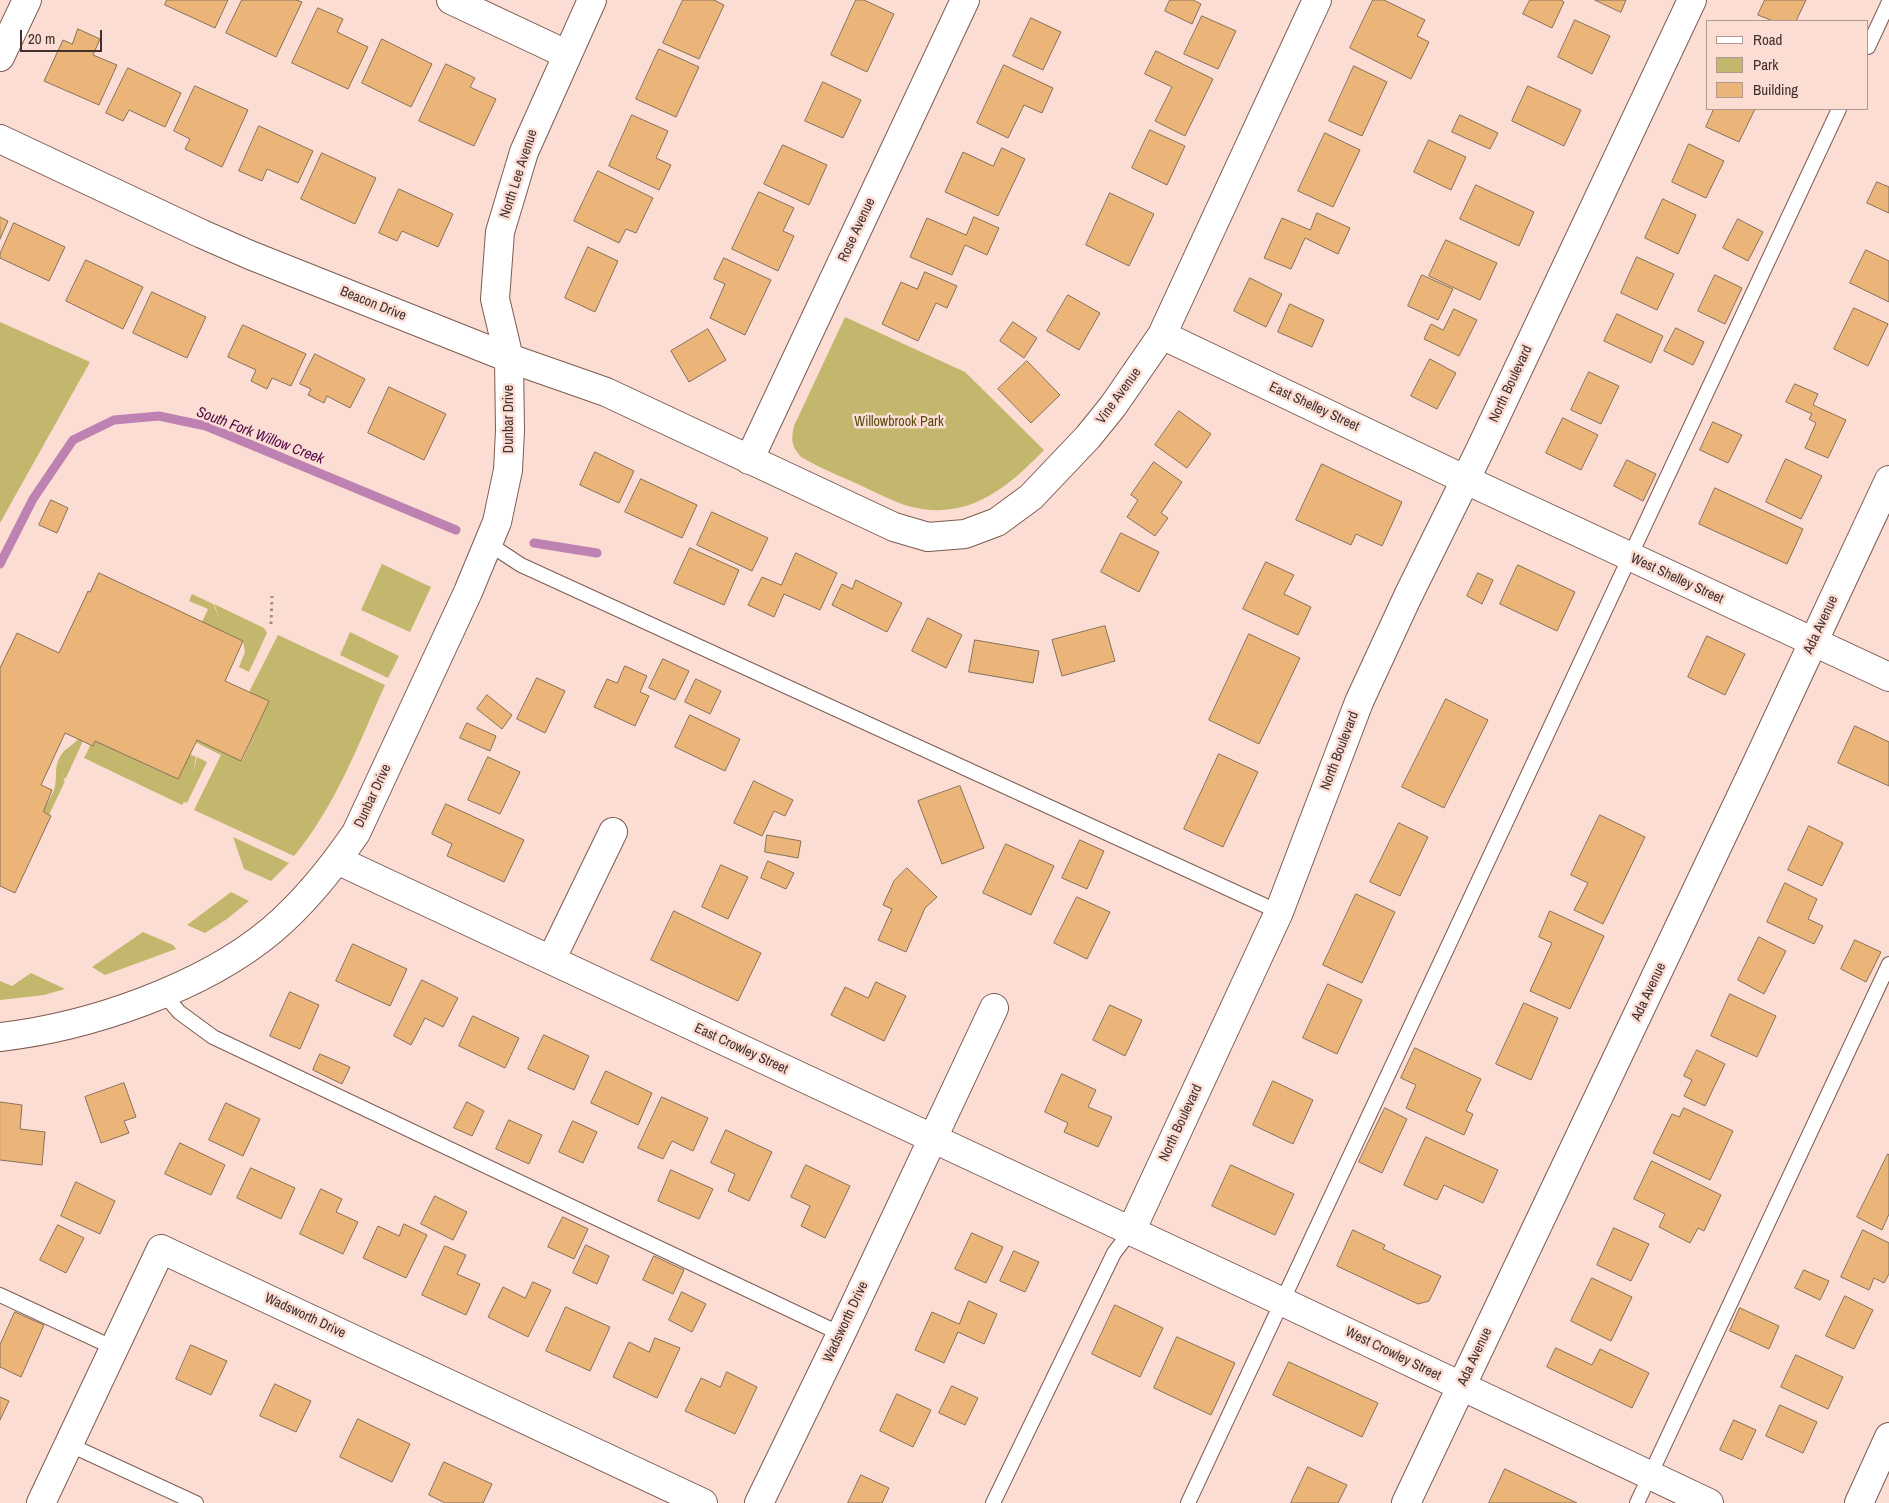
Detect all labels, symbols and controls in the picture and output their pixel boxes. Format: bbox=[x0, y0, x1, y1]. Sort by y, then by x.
scale bar bbox=[22, 20, 105, 52]
legend bbox=[1706, 20, 1869, 110]
text: 20 m bbox=[28, 28, 55, 49]
text: Road bbox=[1753, 29, 1782, 50]
text: Park bbox=[1753, 54, 1778, 75]
text: Building bbox=[1753, 79, 1798, 100]
street label: North Lee Avenue bbox=[497, 127, 541, 221]
street label: Rose Avenue bbox=[835, 195, 879, 265]
street label: Beacon Drive bbox=[338, 283, 408, 325]
street label: North Boulevard bbox=[1486, 343, 1536, 425]
street label: Vine Avenue bbox=[1093, 365, 1145, 427]
street label: East Shelley Street bbox=[1266, 379, 1362, 435]
street label: Dunbar Drive bbox=[501, 385, 517, 453]
water label: South Fork Willow Creek bbox=[194, 403, 326, 469]
park label: Willowbrook Park bbox=[854, 414, 944, 430]
street label: West Shelley Street bbox=[1628, 550, 1726, 608]
street label: Ada Avenue bbox=[1800, 593, 1842, 657]
street label: North Boulevard bbox=[1317, 709, 1363, 793]
street label: Dunbar Drive bbox=[351, 762, 395, 830]
street label: Ada Avenue bbox=[1628, 960, 1670, 1024]
street label: East Crowley Street bbox=[691, 1020, 791, 1078]
street label: North Boulevard bbox=[1156, 1082, 1206, 1164]
street label: Wadsworth Drive bbox=[820, 1279, 872, 1365]
street label: Wadsworth Drive bbox=[262, 1290, 348, 1342]
street label: West Crowley Street bbox=[1342, 1324, 1444, 1384]
street label: Ada Avenue bbox=[1454, 1325, 1496, 1389]

